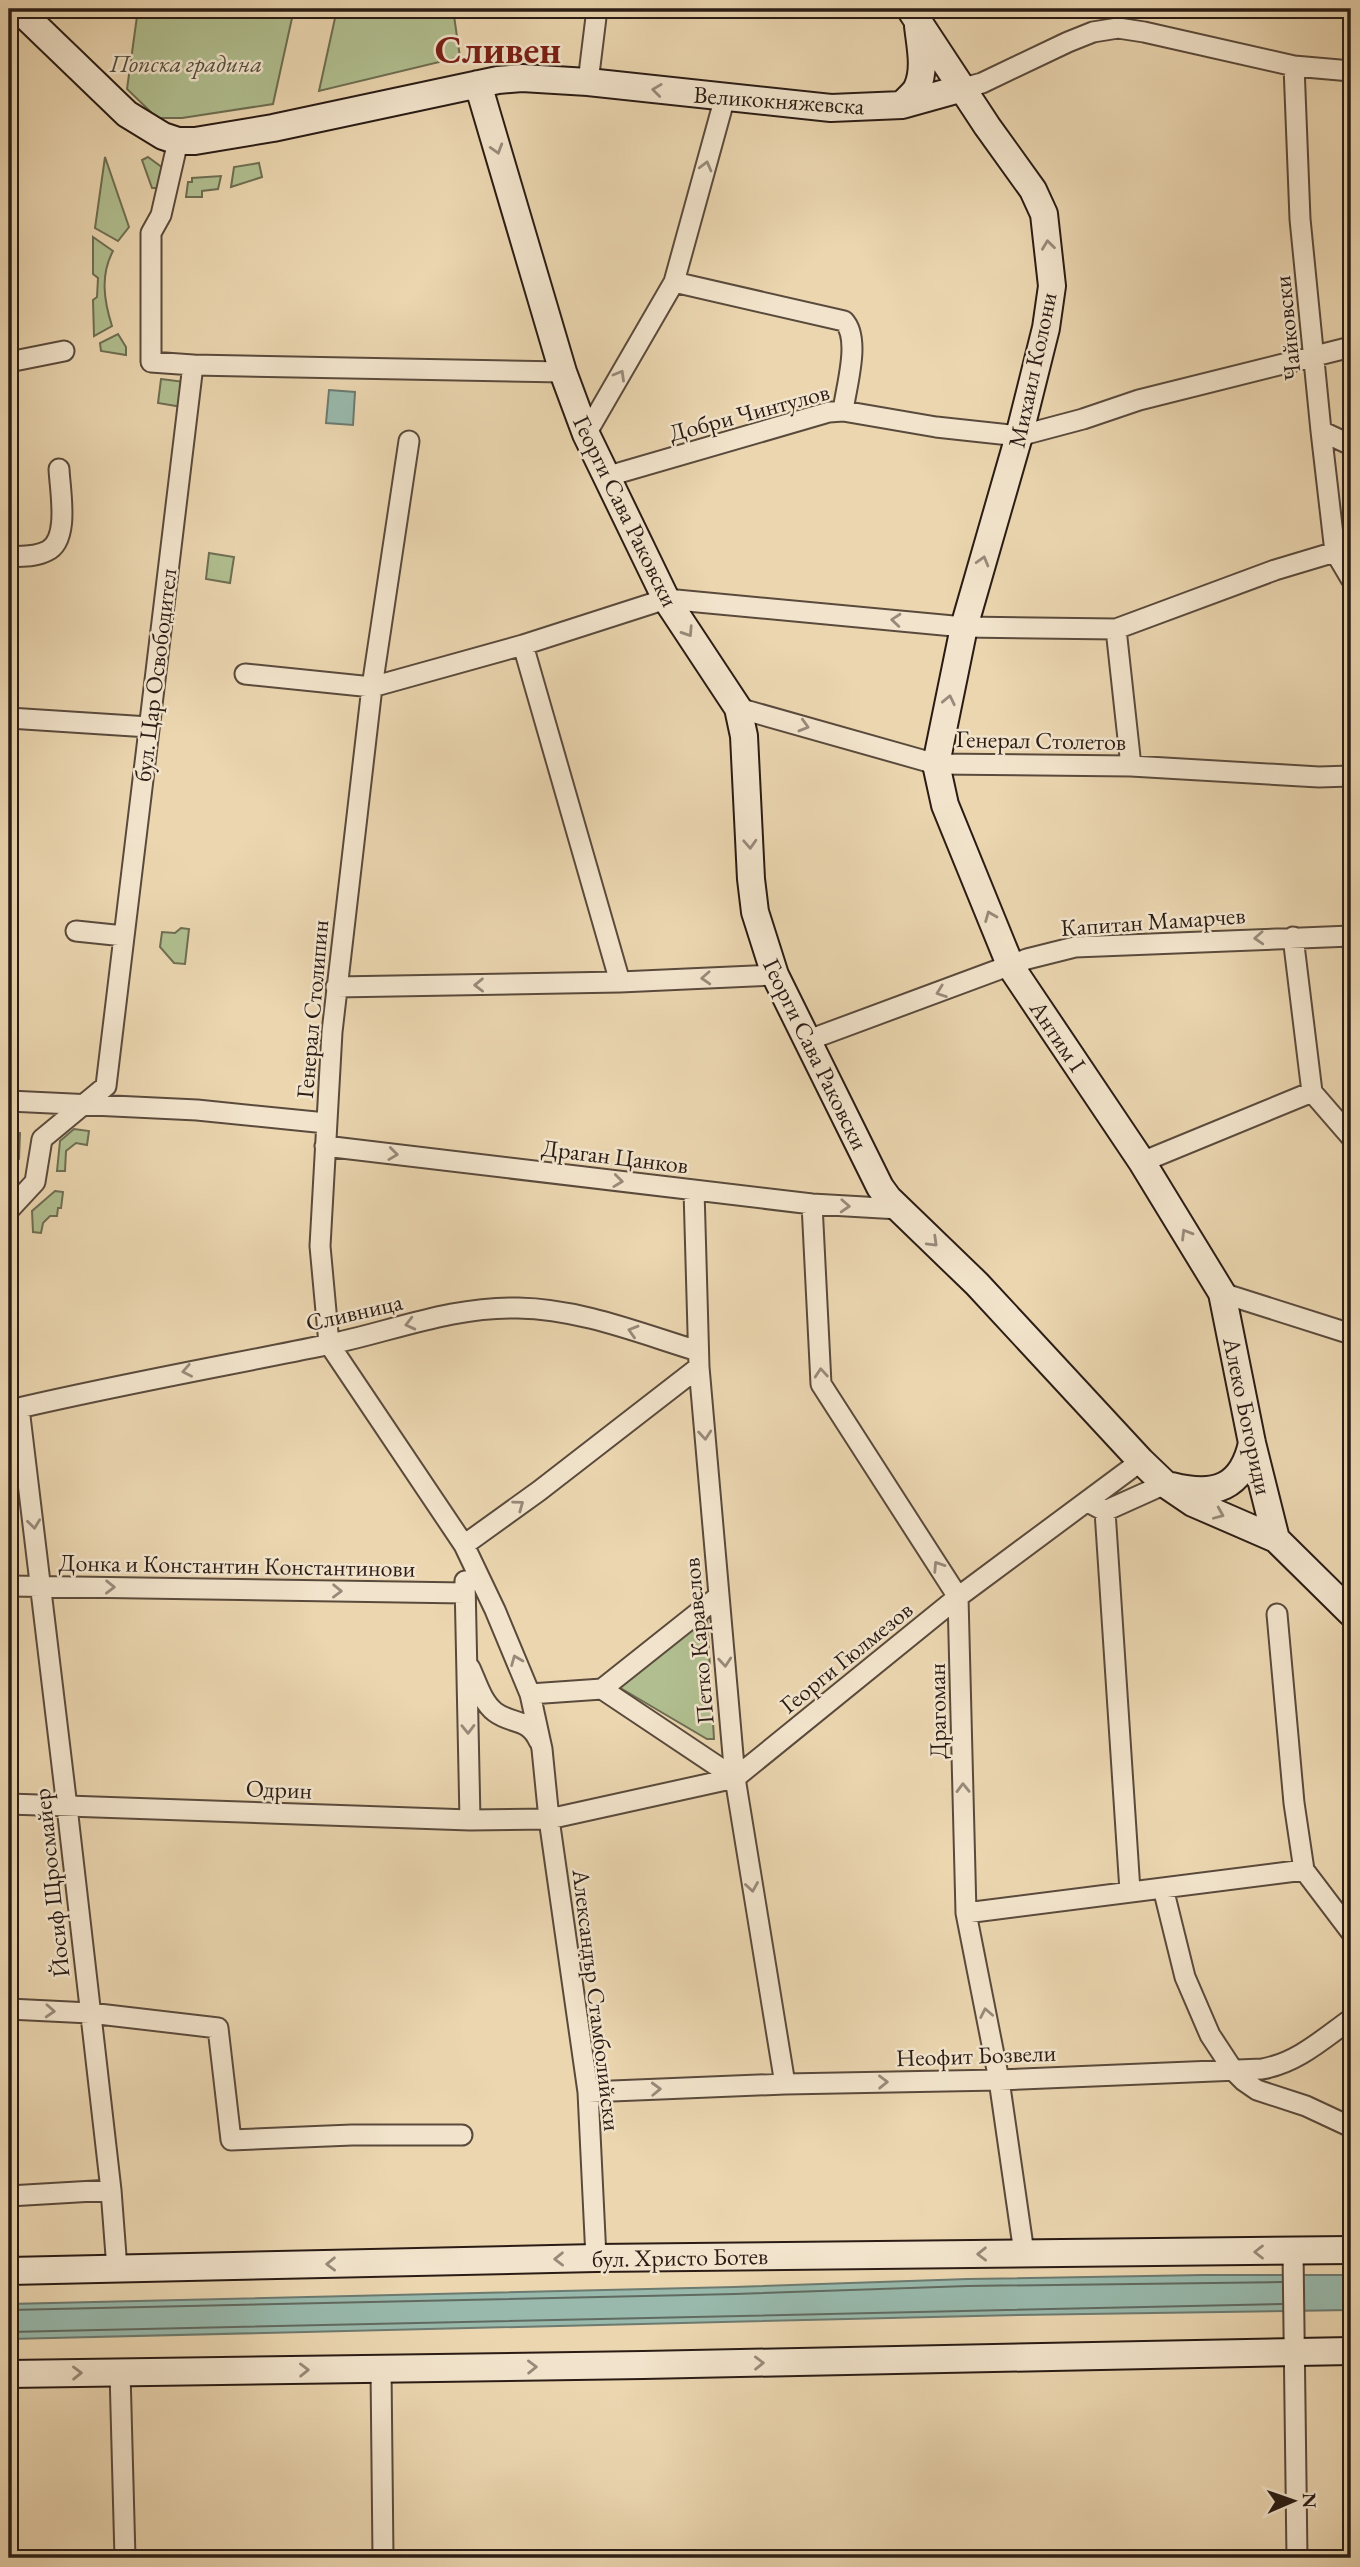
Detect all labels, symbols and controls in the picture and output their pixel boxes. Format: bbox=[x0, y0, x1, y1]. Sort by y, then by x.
district label: Сливен bbox=[435, 25, 561, 74]
park label: Попска градина bbox=[109, 48, 262, 79]
street label: Великокняжевска bbox=[693, 79, 866, 121]
one-way arrow bbox=[651, 82, 663, 97]
one-way arrow bbox=[488, 143, 503, 155]
one-way arrow bbox=[698, 160, 712, 172]
one-way arrow bbox=[1041, 239, 1056, 250]
street label: Чайковски bbox=[1266, 274, 1308, 382]
street label: Михаил Колони bbox=[1000, 289, 1064, 451]
one-way arrow bbox=[612, 369, 625, 382]
street label: Добри Чинтулов bbox=[665, 376, 833, 448]
street label: Георги Сава Раковски bbox=[566, 410, 686, 612]
one-way arrow bbox=[975, 555, 989, 567]
street label: бул. Цар Освободител bbox=[127, 567, 183, 783]
one-way arrow bbox=[891, 613, 902, 628]
one-way arrow bbox=[680, 624, 692, 637]
one-way arrow bbox=[941, 694, 956, 706]
one-way arrow bbox=[797, 718, 809, 733]
street label: Генерал Столетов bbox=[956, 723, 1126, 757]
one-way arrow bbox=[742, 839, 757, 850]
street label: Капитан Мамарчев bbox=[1060, 899, 1246, 943]
one-way arrow bbox=[985, 911, 999, 923]
street label: Генерал Столипин bbox=[289, 918, 335, 1100]
one-way arrow bbox=[1253, 931, 1264, 946]
street label: Георги Сава Раковски bbox=[756, 953, 876, 1155]
one-way arrow bbox=[701, 971, 712, 986]
one-way arrow bbox=[473, 977, 484, 993]
one-way arrow bbox=[935, 984, 947, 998]
street label: Антим I bbox=[1022, 994, 1093, 1078]
street label: Драган Цанков bbox=[540, 1132, 690, 1180]
one-way arrow bbox=[387, 1147, 398, 1162]
one-way arrow bbox=[613, 1174, 624, 1189]
one-way arrow bbox=[839, 1198, 850, 1213]
one-way arrow bbox=[1182, 1229, 1195, 1242]
one-way arrow bbox=[925, 1234, 938, 1247]
street label: Сливница bbox=[303, 1286, 406, 1338]
one-way arrow bbox=[404, 1316, 416, 1330]
one-way arrow bbox=[627, 1324, 639, 1339]
street label: Алеко Богориди bbox=[1216, 1333, 1280, 1498]
one-way arrow bbox=[181, 1363, 193, 1378]
one-way arrow bbox=[814, 1367, 829, 1378]
one-way arrow bbox=[697, 1429, 712, 1441]
one-way arrow bbox=[511, 1500, 524, 1513]
one-way arrow bbox=[1212, 1506, 1224, 1520]
one-way arrow bbox=[26, 1518, 41, 1530]
street label: Донка и Константин Константинови bbox=[58, 1546, 416, 1584]
street label: Петко Каравелов bbox=[675, 1557, 721, 1725]
one-way arrow bbox=[934, 1561, 947, 1574]
one-way arrow bbox=[104, 1580, 115, 1595]
one-way arrow bbox=[332, 1583, 343, 1599]
street label: Георги Гюлмезов bbox=[773, 1594, 919, 1720]
one-way arrow bbox=[510, 1655, 524, 1667]
one-way arrow bbox=[717, 1656, 732, 1667]
street label: Драгоман bbox=[921, 1663, 953, 1759]
one-way arrow bbox=[460, 1724, 476, 1734]
street label: Одрин bbox=[245, 1772, 313, 1806]
one-way arrow bbox=[955, 1782, 971, 1793]
street label: Йосиф Щросмайер bbox=[26, 1787, 76, 1979]
street label: Александър Стамболийски bbox=[565, 1866, 628, 2133]
one-way arrow bbox=[744, 1881, 759, 1893]
one-way arrow bbox=[44, 2003, 55, 2018]
one-way arrow bbox=[980, 2007, 995, 2019]
street label: Неофит Бозвели bbox=[895, 2037, 1057, 2073]
one-way arrow bbox=[878, 2075, 889, 2090]
one-way arrow bbox=[651, 2082, 662, 2097]
street label: бул. Христо Ботев bbox=[592, 2240, 768, 2274]
one-way arrow bbox=[1253, 2244, 1263, 2260]
one-way arrow bbox=[976, 2246, 987, 2261]
one-way arrow bbox=[553, 2251, 563, 2267]
one-way arrow bbox=[325, 2257, 336, 2272]
one-way arrow bbox=[755, 2355, 765, 2371]
one-way arrow bbox=[527, 2359, 538, 2374]
one-way arrow bbox=[300, 2362, 310, 2378]
one-way arrow bbox=[72, 2365, 83, 2381]
north arrow bbox=[1258, 2466, 1328, 2536]
text: N bbox=[1297, 2492, 1322, 2509]

